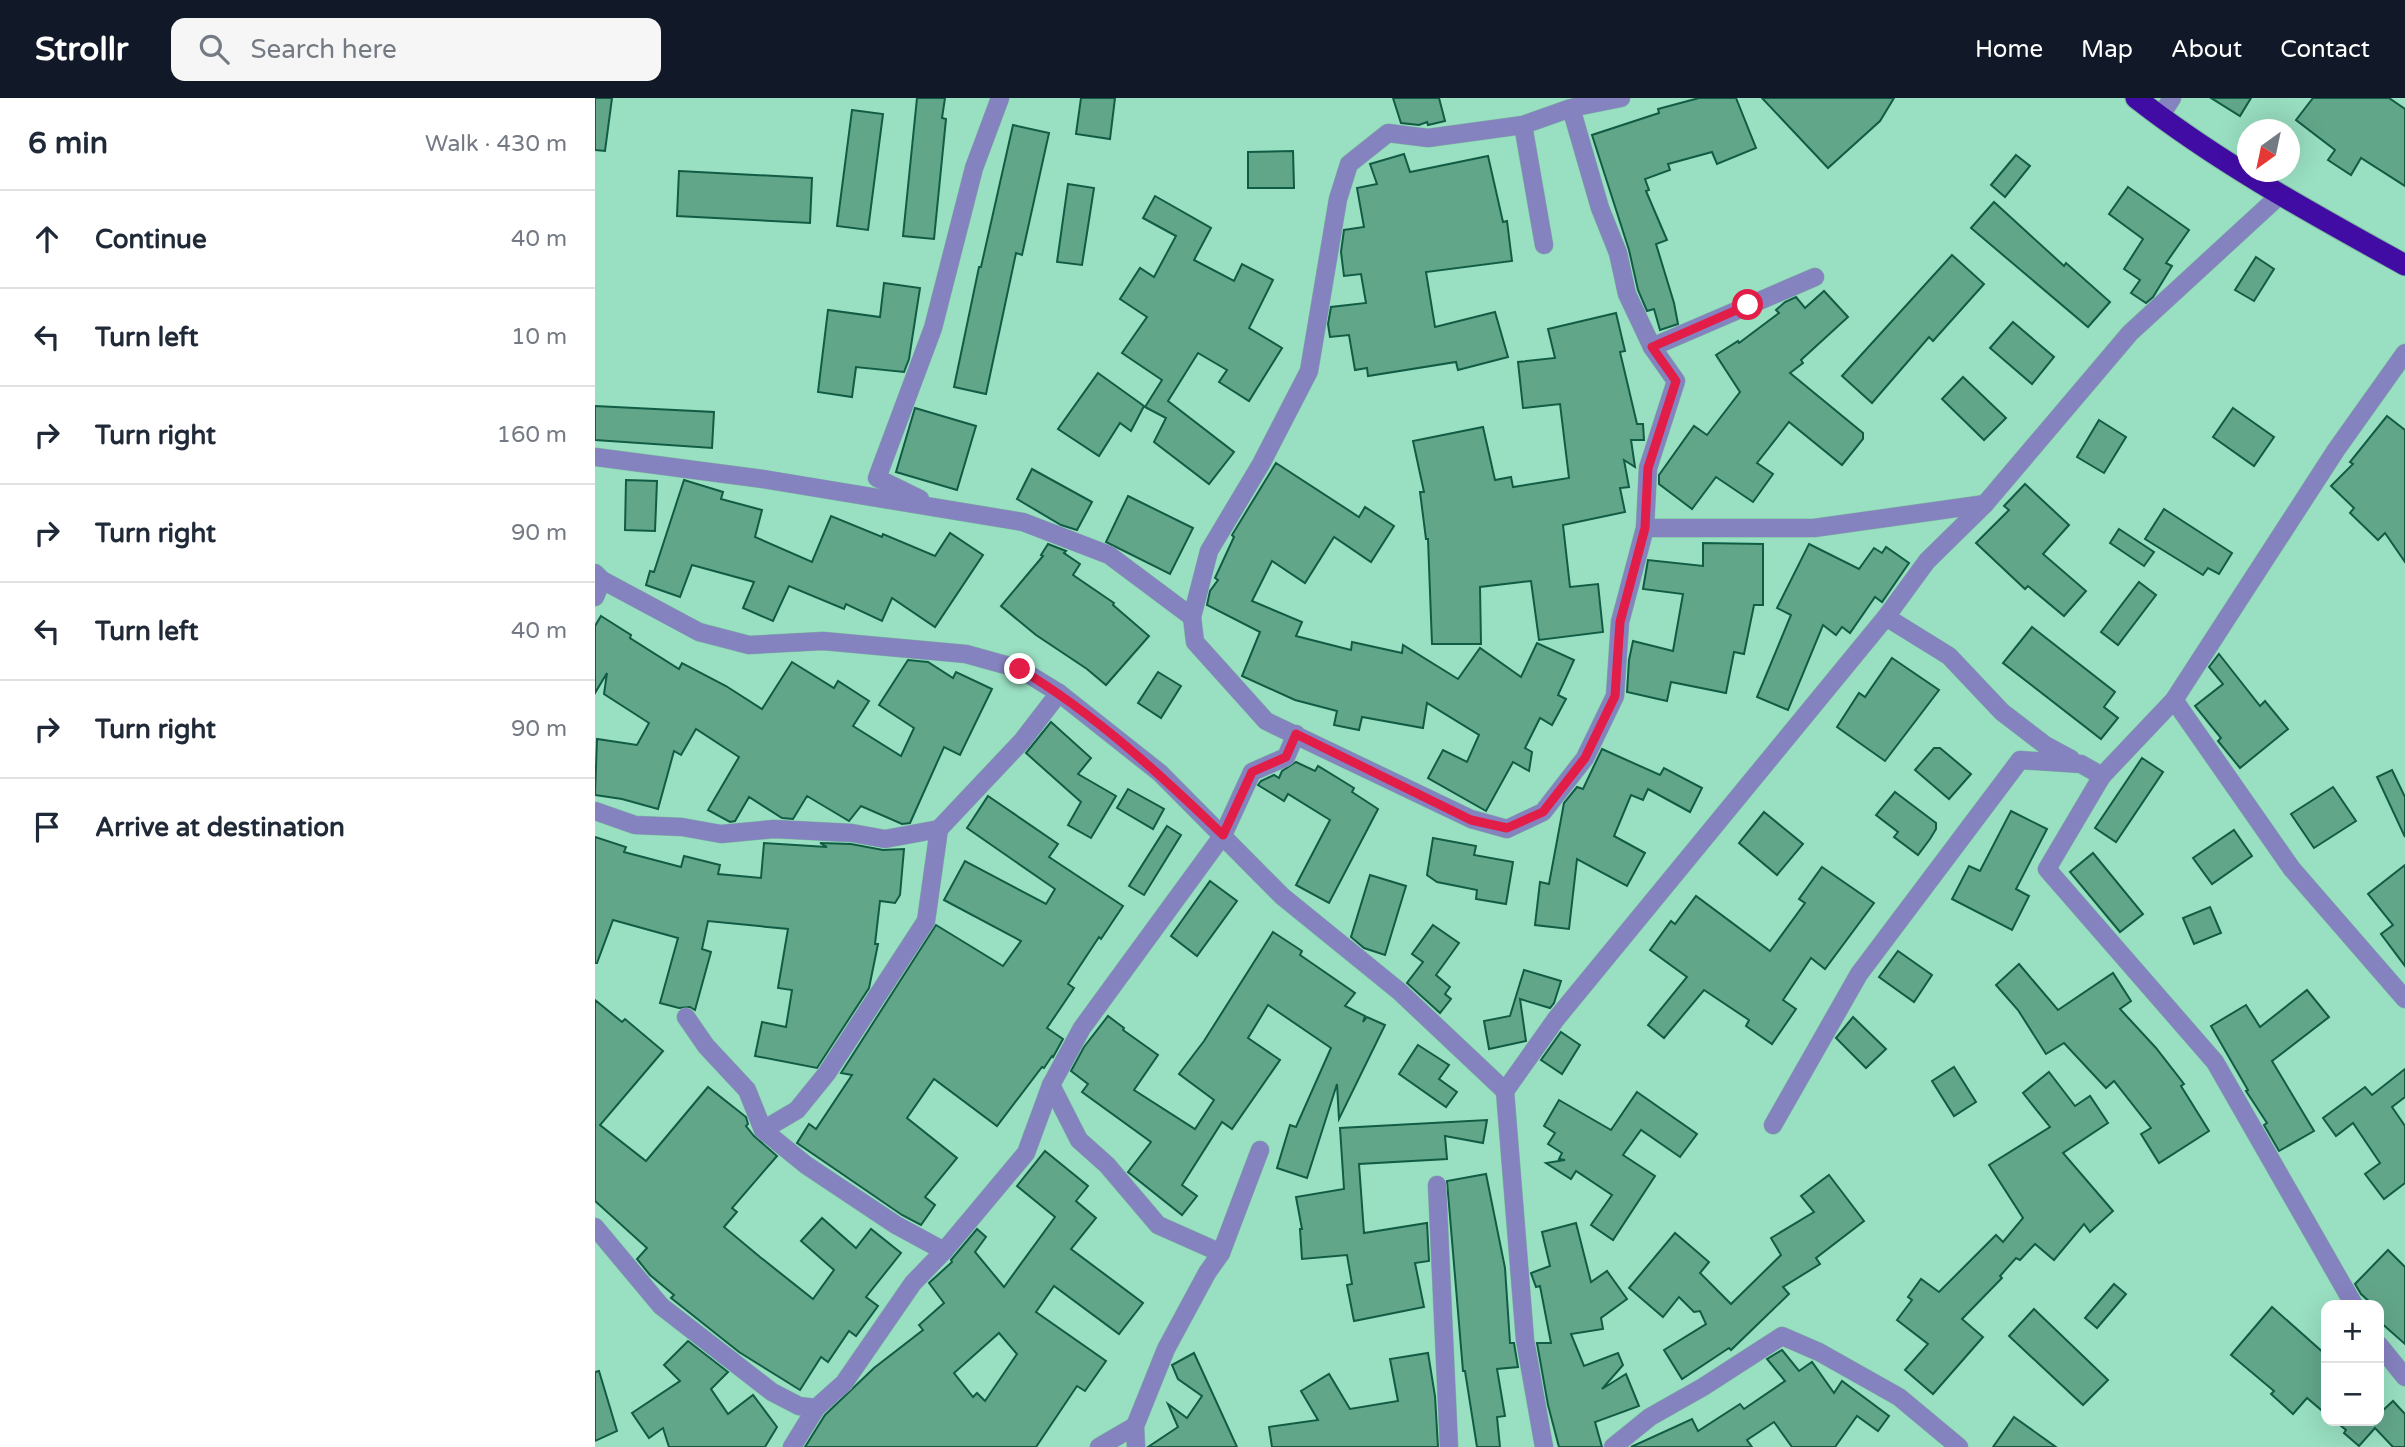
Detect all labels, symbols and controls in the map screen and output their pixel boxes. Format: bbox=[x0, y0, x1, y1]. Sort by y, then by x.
search box bbox=[171, 18, 661, 81]
text: Strollr bbox=[35, 30, 129, 69]
icon: search bbox=[195, 30, 233, 68]
text: Search here bbox=[251, 34, 397, 65]
text: Home bbox=[1975, 35, 2043, 64]
text: Map bbox=[2081, 35, 2133, 64]
text: About bbox=[2171, 35, 2242, 64]
text: Contact bbox=[2280, 35, 2370, 64]
north arrow bbox=[2237, 119, 2300, 182]
text: 6 min bbox=[28, 125, 108, 162]
text: Walk · 430 m bbox=[425, 130, 567, 158]
icon: ahead bbox=[28, 220, 66, 258]
text: Continue bbox=[95, 224, 207, 255]
text: 40 m bbox=[511, 225, 567, 253]
route start bbox=[1732, 289, 1763, 320]
icon: left bbox=[28, 318, 66, 356]
text: Turn left bbox=[95, 322, 198, 353]
text: 10 m bbox=[511, 323, 567, 351]
icon: right bbox=[28, 416, 66, 454]
text: Turn right bbox=[95, 420, 216, 451]
text: 160 m bbox=[497, 421, 567, 449]
icon: right bbox=[28, 514, 66, 552]
text: Turn right bbox=[95, 518, 216, 549]
text: 90 m bbox=[511, 519, 567, 547]
icon: left bbox=[28, 612, 66, 650]
text: Turn left bbox=[95, 616, 198, 647]
text: 40 m bbox=[511, 617, 567, 645]
route end bbox=[1004, 653, 1035, 684]
icon: right bbox=[28, 710, 66, 748]
text: Turn right bbox=[95, 714, 216, 745]
text: 90 m bbox=[511, 715, 567, 743]
icon: arrive bbox=[28, 808, 66, 846]
text: Arrive at destination bbox=[95, 812, 345, 843]
map controls bbox=[2321, 1300, 2384, 1426]
button: + bbox=[2321, 1300, 2384, 1363]
button: − bbox=[2321, 1363, 2384, 1426]

